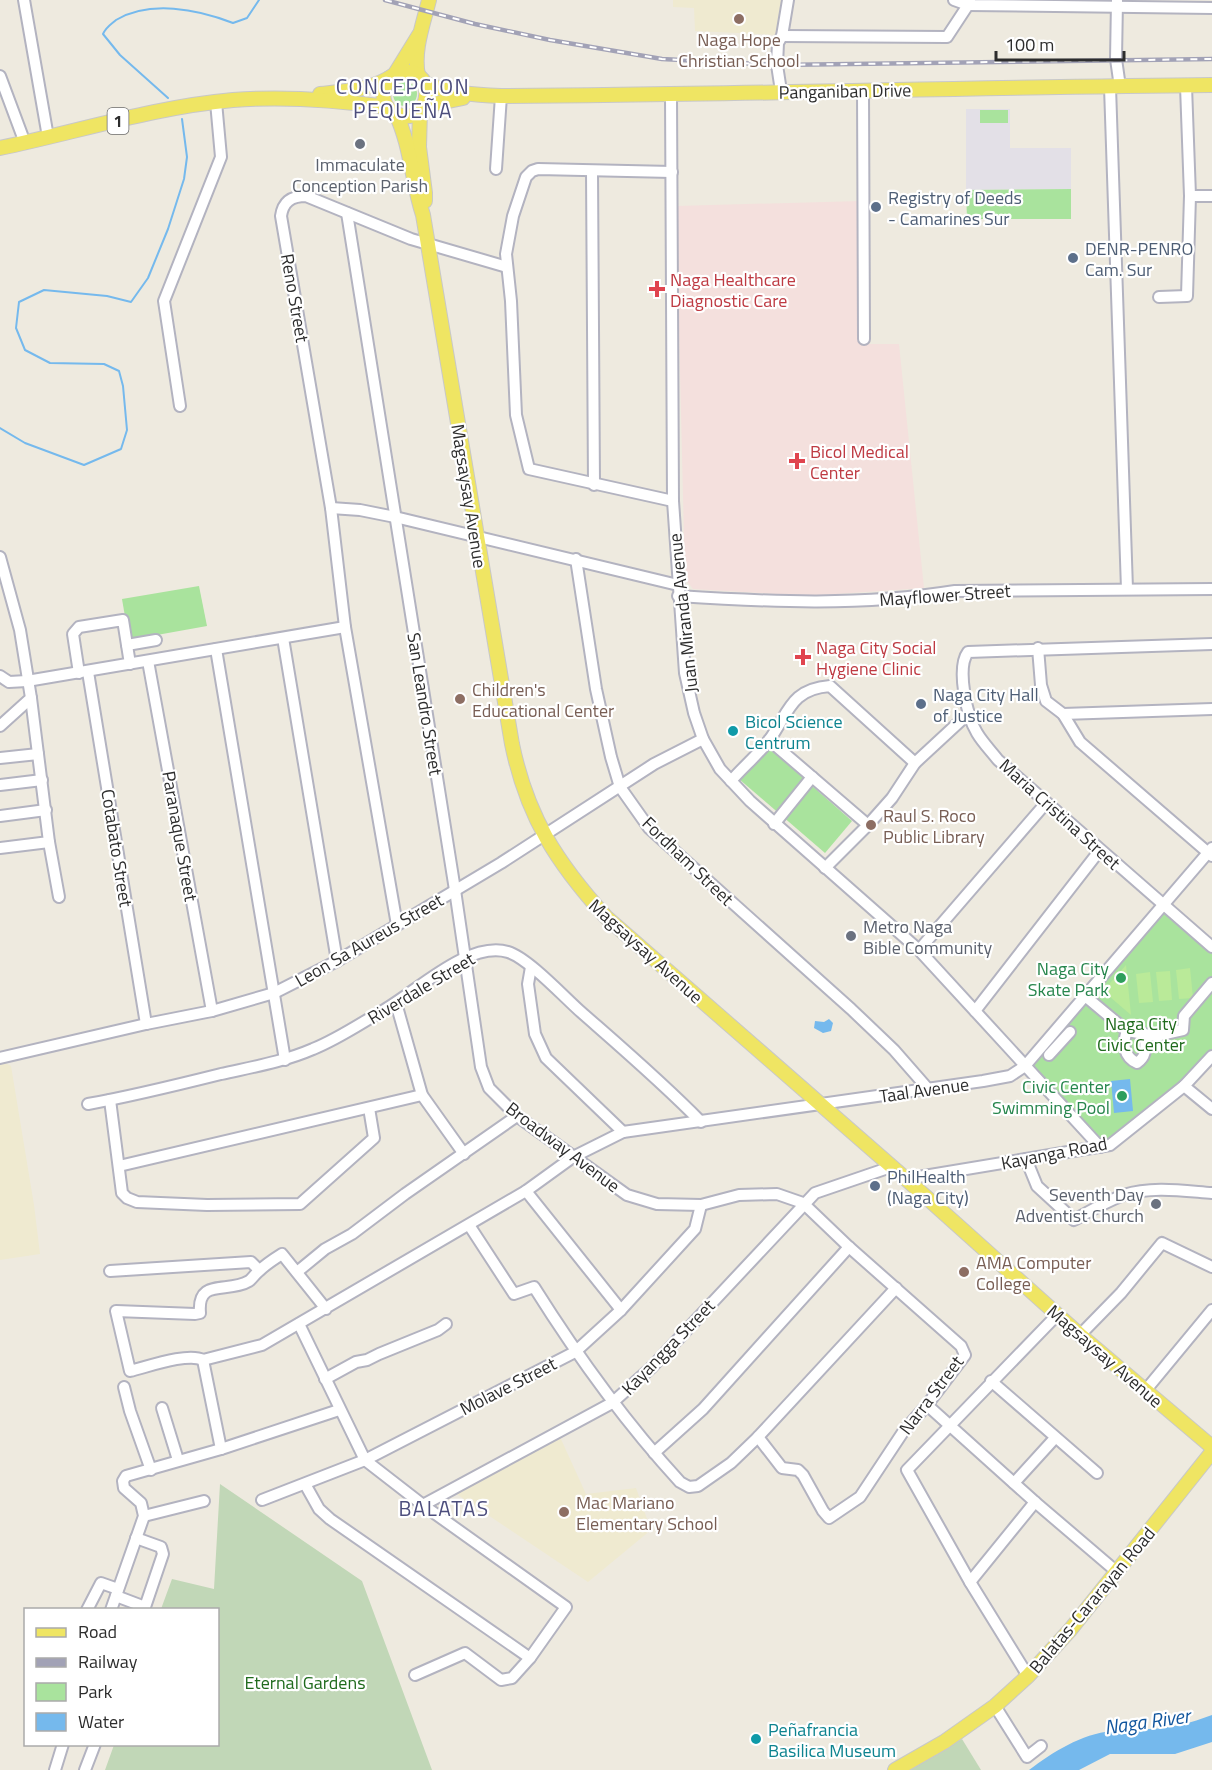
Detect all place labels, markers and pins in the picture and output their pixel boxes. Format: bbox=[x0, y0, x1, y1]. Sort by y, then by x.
marker: Naga Hope Christian School bbox=[732, 12, 746, 26]
place label: Naga Hope Christian School bbox=[678, 26, 800, 74]
marker: Immaculate Conception Parish bbox=[353, 137, 367, 151]
place label: Immaculate Conception Parish bbox=[292, 151, 428, 199]
place label: Registry of Deeds - Camarines Sur bbox=[888, 184, 1022, 232]
marker: Registry of Deeds - Camarines Sur bbox=[869, 200, 883, 214]
place label: DENR-PENRO Cam. Sur bbox=[1085, 235, 1193, 283]
marker: DENR-PENRO Cam. Sur bbox=[1066, 251, 1080, 265]
place label: Naga Healthcare Diagnostic Care bbox=[670, 266, 796, 314]
marker: Naga Healthcare Diagnostic Care bbox=[648, 280, 666, 298]
place label: Bicol Medical Center bbox=[810, 438, 909, 486]
marker: Bicol Medical Center bbox=[788, 452, 806, 470]
place label: Naga City Social Hygiene Clinic bbox=[816, 634, 936, 682]
marker: Naga City Social Hygiene Clinic bbox=[794, 648, 812, 666]
place label: Children's Educational Center bbox=[472, 676, 614, 724]
place label: Naga City Hall of Justice bbox=[933, 681, 1039, 729]
marker: Children's Educational Center bbox=[453, 692, 467, 706]
marker: Naga City Hall of Justice bbox=[914, 697, 928, 711]
place label: Bicol Science Centrum bbox=[745, 708, 843, 756]
marker: Bicol Science Centrum bbox=[726, 724, 740, 738]
place label: Raul S. Roco Public Library bbox=[883, 802, 985, 850]
marker: Raul S. Roco Public Library bbox=[864, 818, 878, 832]
place label: Metro Naga Bible Community bbox=[863, 913, 992, 961]
marker: Metro Naga Bible Community bbox=[844, 929, 858, 943]
place label: Naga City Skate Park bbox=[1028, 955, 1109, 1003]
marker: Naga City Skate Park bbox=[1114, 971, 1128, 985]
place label: Civic Center Swimming Pool bbox=[992, 1073, 1110, 1121]
marker: Civic Center Swimming Pool bbox=[1115, 1089, 1129, 1103]
place label: PhilHealth (Naga City) bbox=[887, 1163, 969, 1211]
marker: PhilHealth (Naga City) bbox=[868, 1179, 882, 1193]
place label: Seventh Day Adventist Church bbox=[1015, 1181, 1144, 1229]
marker: Seventh Day Adventist Church bbox=[1149, 1197, 1163, 1211]
place label: AMA Computer College bbox=[976, 1249, 1091, 1297]
marker: AMA Computer College bbox=[957, 1265, 971, 1279]
place label: Mac Mariano Elementary School bbox=[576, 1489, 718, 1537]
marker: Mac Mariano Elementary School bbox=[557, 1505, 571, 1519]
place label: Peñafrancia Basilica Museum bbox=[768, 1716, 896, 1764]
marker: Peñafrancia Basilica Museum bbox=[749, 1732, 763, 1746]

